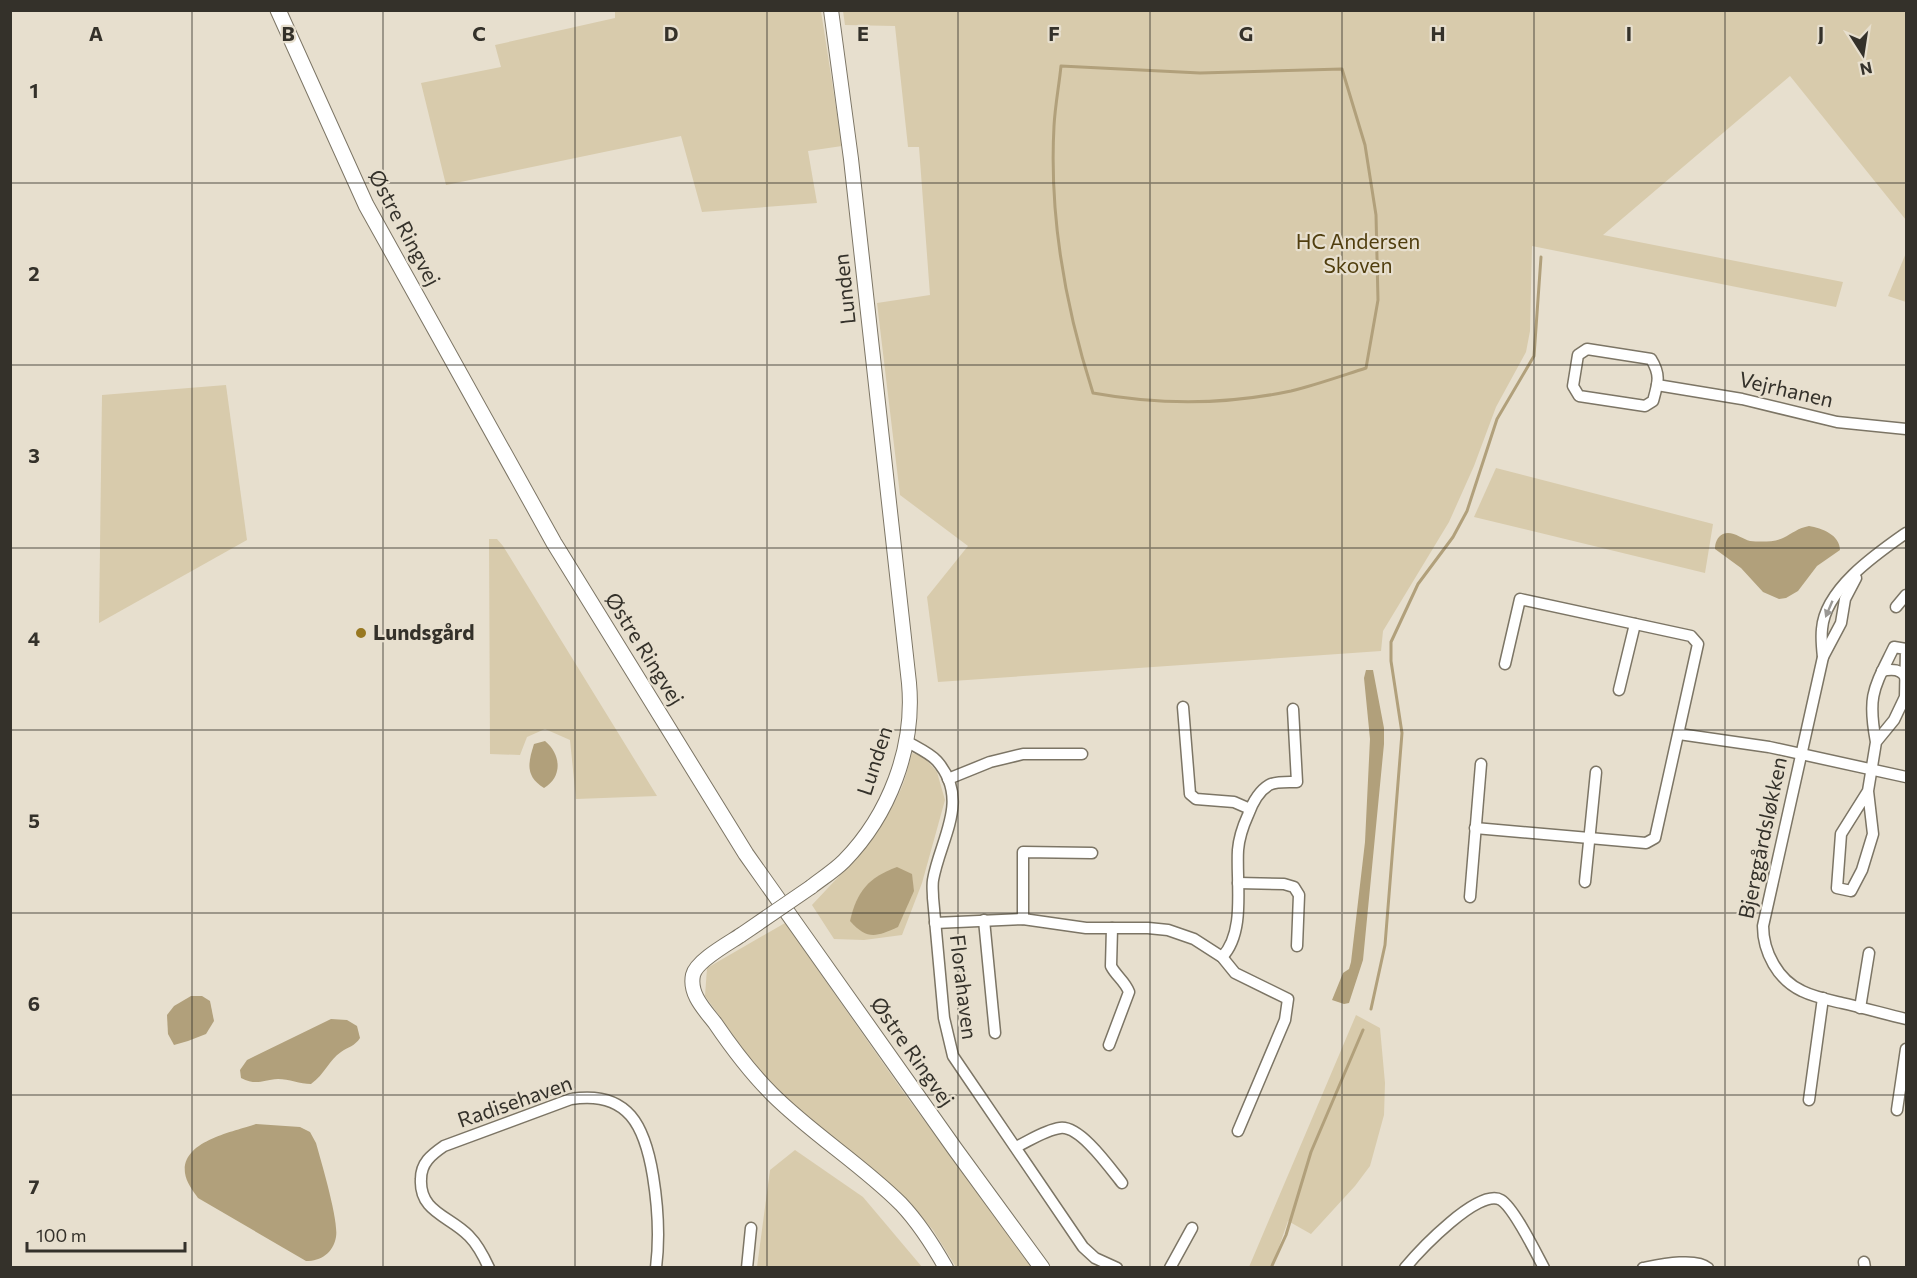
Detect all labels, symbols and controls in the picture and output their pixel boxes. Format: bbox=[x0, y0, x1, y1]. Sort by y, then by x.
text: A bbox=[89, 21, 103, 45]
text: B bbox=[281, 21, 295, 45]
text: C bbox=[472, 21, 486, 45]
text: D bbox=[664, 21, 678, 45]
text: E bbox=[857, 21, 869, 45]
text: F bbox=[1048, 21, 1060, 45]
text: G bbox=[1239, 21, 1253, 45]
text: H bbox=[1431, 21, 1446, 45]
text: I bbox=[1626, 21, 1632, 45]
text: J bbox=[1818, 21, 1824, 45]
north arrow bbox=[1833, 24, 1893, 84]
text: N bbox=[1858, 59, 1874, 80]
text: 1 bbox=[29, 78, 39, 102]
street label: Østre Ringvej bbox=[364, 165, 446, 290]
park label: HC Andersen Skoven bbox=[1296, 228, 1420, 277]
street label: Lunden bbox=[827, 253, 860, 326]
text: 2 bbox=[28, 261, 40, 285]
street label: Vejrhanen bbox=[1737, 366, 1836, 412]
text: 3 bbox=[28, 443, 40, 467]
street label: Østre Ringvej bbox=[601, 587, 690, 709]
one-way arrow bbox=[1824, 600, 1833, 617]
place label: Lundsgård bbox=[373, 619, 474, 644]
text: 4 bbox=[28, 626, 40, 650]
marker: Lundsgård bbox=[354, 626, 368, 640]
street label: Lunden bbox=[851, 723, 896, 798]
street label: Bjerggårdsløkken bbox=[1732, 754, 1791, 921]
text: 5 bbox=[28, 808, 40, 832]
street label: Florahaven bbox=[946, 933, 983, 1041]
text: 6 bbox=[28, 991, 40, 1015]
street label: Østre Ringvej bbox=[866, 991, 960, 1111]
street label: Radisehaven bbox=[454, 1069, 575, 1132]
text: 7 bbox=[29, 1174, 40, 1198]
scale bar bbox=[27, 1215, 184, 1253]
text: 100 m bbox=[36, 1224, 86, 1246]

